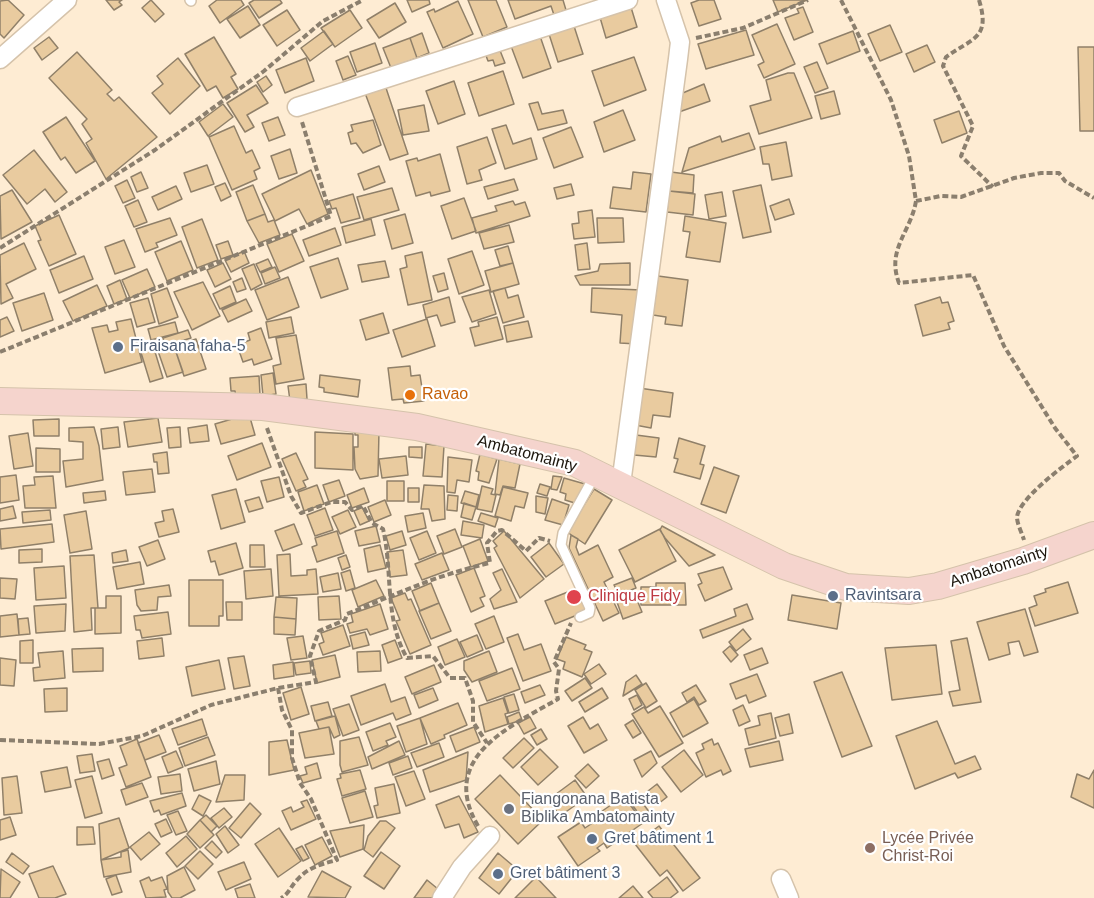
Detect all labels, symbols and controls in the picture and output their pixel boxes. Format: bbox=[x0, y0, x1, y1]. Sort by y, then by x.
place label: Firaisana faha-5 bbox=[130, 337, 246, 357]
marker: Firaisana faha-5 bbox=[111, 340, 125, 354]
place label: Ravao bbox=[422, 385, 468, 405]
marker: Ravao bbox=[403, 388, 417, 402]
street label: Ambatomainty bbox=[475, 431, 579, 477]
street label: Ambatomainty bbox=[947, 542, 1051, 592]
place label: Ravintsara bbox=[845, 586, 921, 606]
place label: Clinique Fidy bbox=[588, 587, 680, 607]
marker: Clinique Fidy bbox=[565, 588, 583, 606]
marker: Ravintsara bbox=[826, 589, 840, 603]
place label: Fiangonana Batista Biblika Ambatomainty bbox=[521, 790, 675, 828]
marker: Fiangonana Batista Biblika Ambatomainty bbox=[502, 802, 516, 816]
place label: Gret bâtiment 1 bbox=[604, 829, 714, 849]
place label: Lycée Privée Christ-Roi bbox=[882, 829, 974, 867]
marker: Gret bâtiment 1 bbox=[585, 832, 599, 846]
marker: Lycée Privée Christ-Roi bbox=[863, 841, 877, 855]
place label: Gret bâtiment 3 bbox=[510, 864, 620, 884]
marker: Gret bâtiment 3 bbox=[491, 867, 505, 881]

